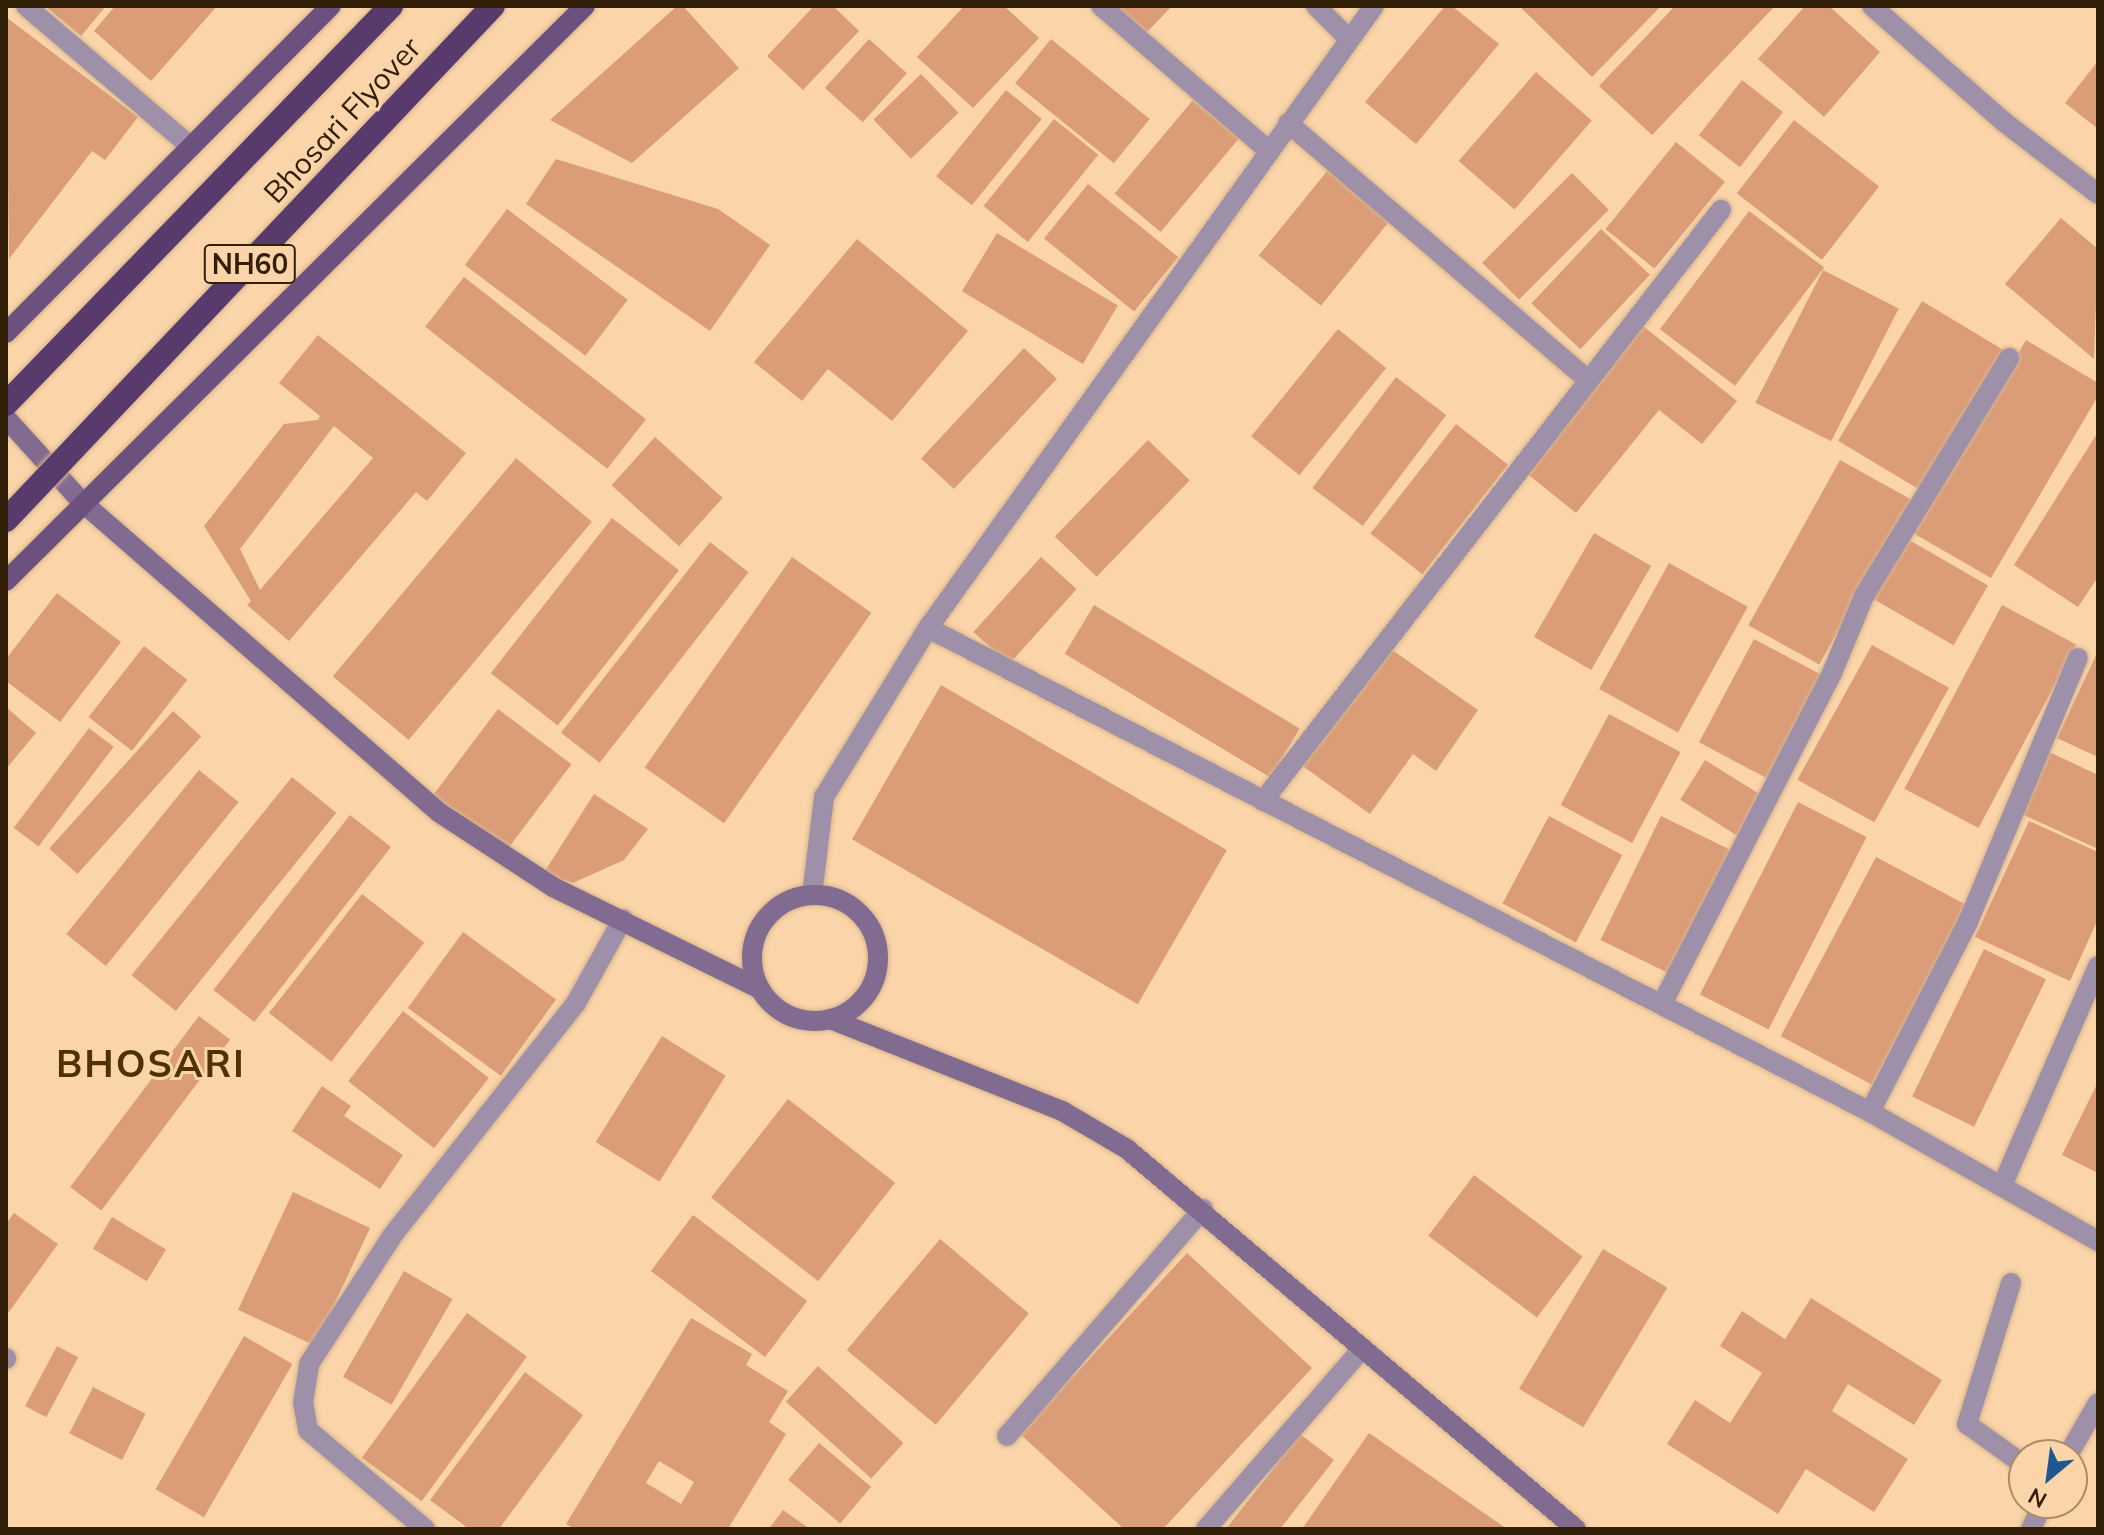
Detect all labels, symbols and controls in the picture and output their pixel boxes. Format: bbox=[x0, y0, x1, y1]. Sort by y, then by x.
street label: Bhosari Flyover bbox=[256, 30, 428, 210]
road number: NH60 bbox=[202, 240, 298, 288]
district label: BHOSARI bbox=[56, 1041, 246, 1087]
north arrow bbox=[2008, 1439, 2088, 1519]
text: N bbox=[2023, 1482, 2051, 1515]

